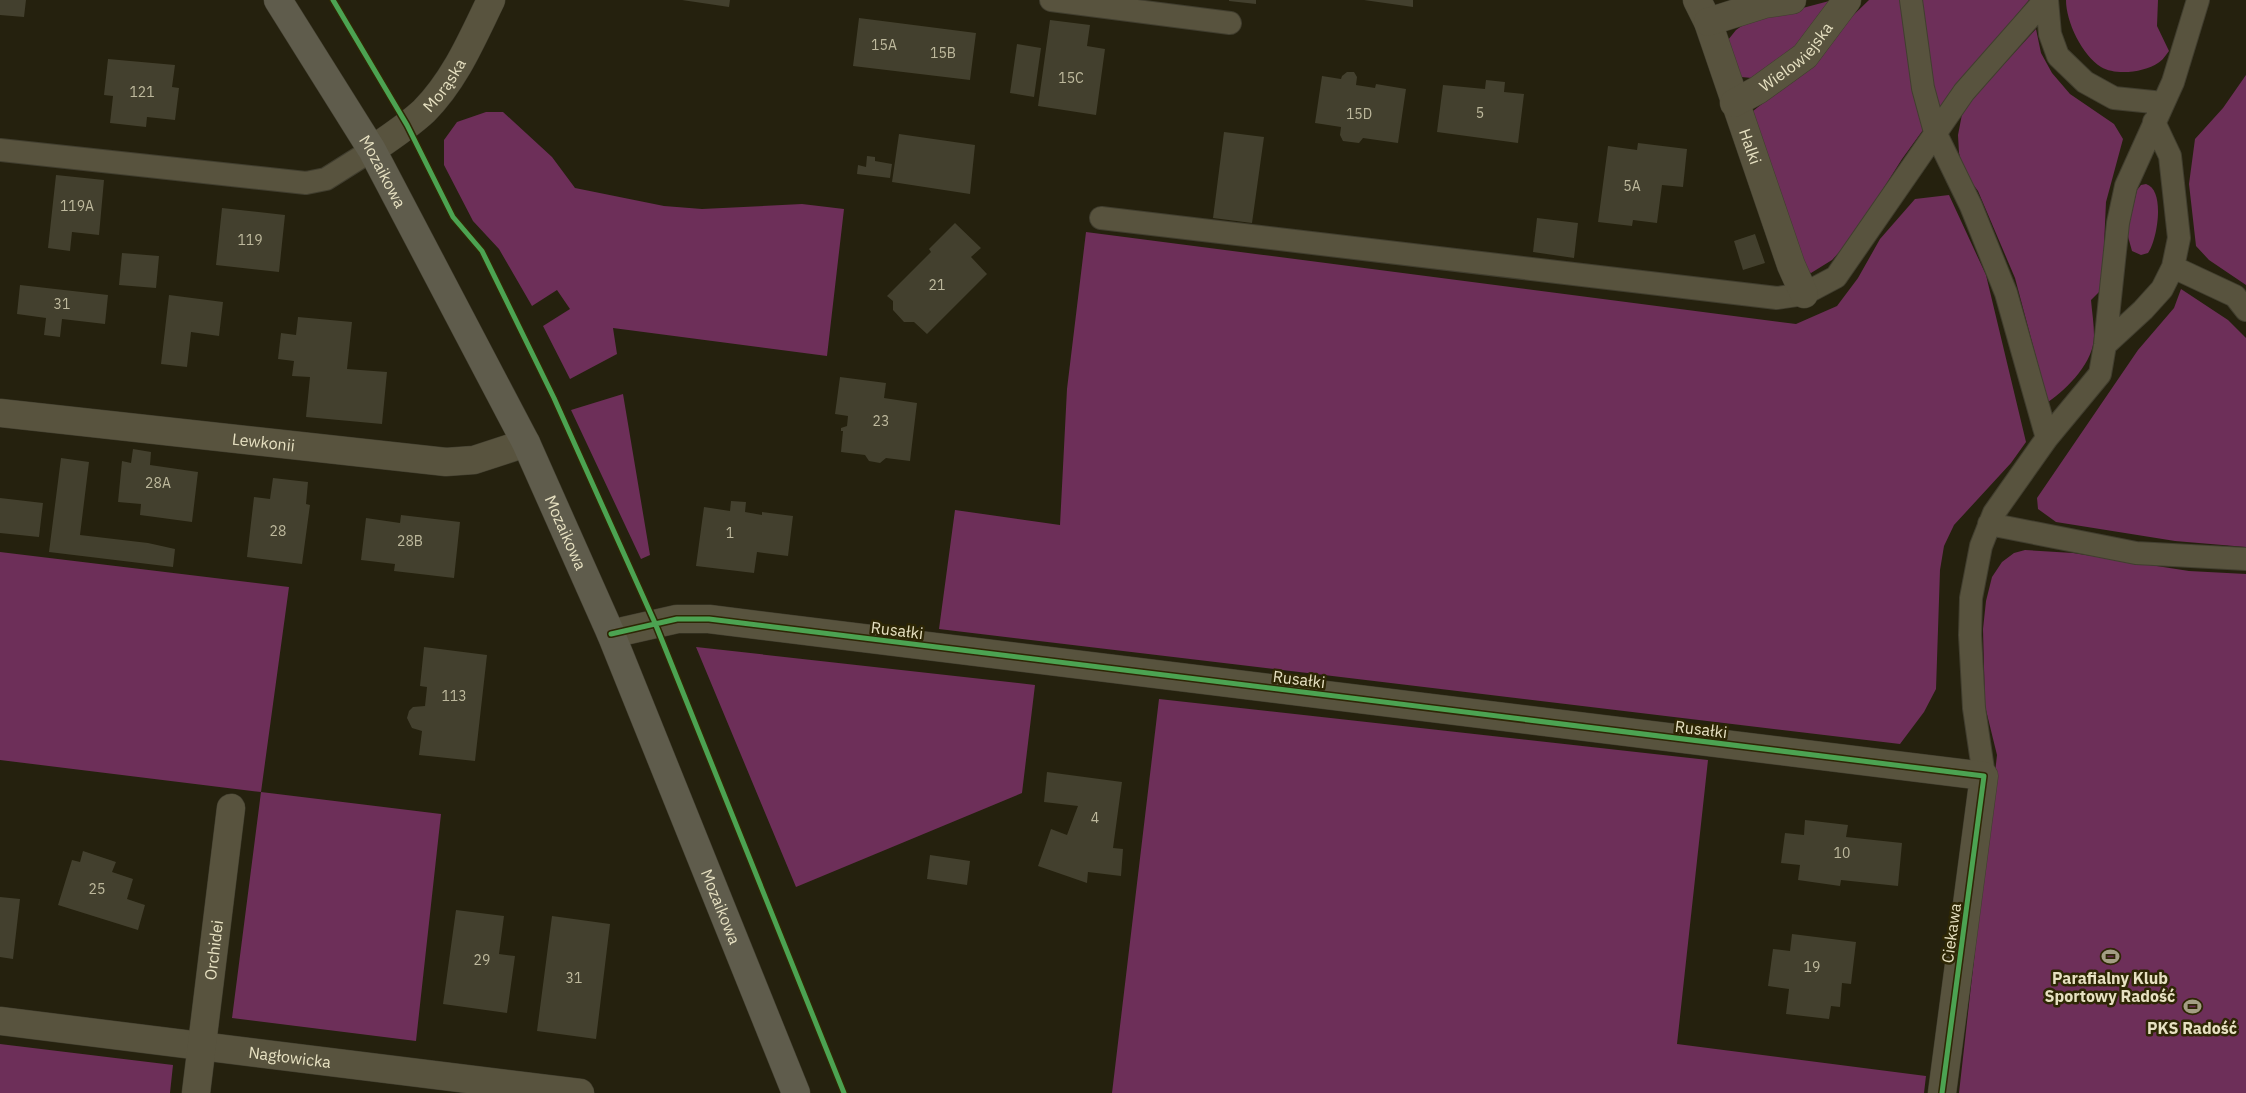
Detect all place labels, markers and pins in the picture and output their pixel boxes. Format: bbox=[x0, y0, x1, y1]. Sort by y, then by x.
sports icon: Parafialny Klub Sportowy Radość bbox=[2100, 946, 2120, 966]
place label: Parafialny Klub Sportowy Radość bbox=[2045, 968, 2175, 1006]
sports icon: PKS Radość bbox=[2182, 997, 2202, 1017]
place label: PKS Radość bbox=[2147, 1018, 2237, 1038]

